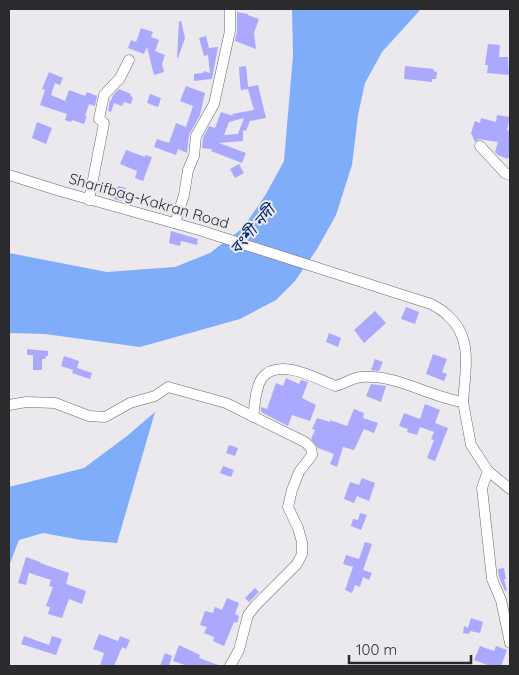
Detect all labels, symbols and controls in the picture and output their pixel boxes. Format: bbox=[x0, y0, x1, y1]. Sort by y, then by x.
street label: Sharifbag-Kakran Road bbox=[67, 169, 231, 232]
water label: বংশী নদী bbox=[225, 198, 281, 258]
scale bar bbox=[349, 632, 472, 664]
text: 100 m bbox=[356, 640, 397, 659]

